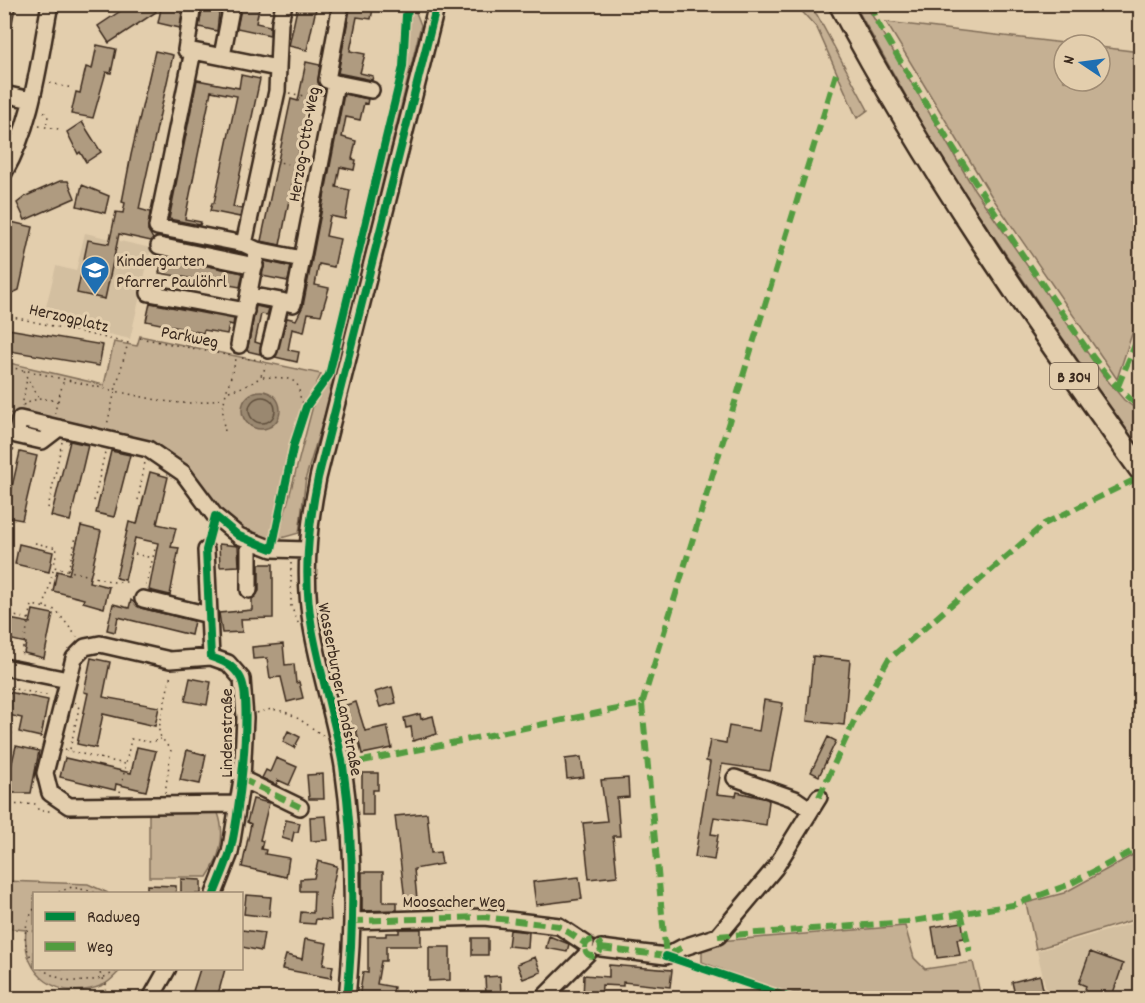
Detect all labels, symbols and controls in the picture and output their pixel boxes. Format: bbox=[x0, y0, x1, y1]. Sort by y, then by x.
north arrow bbox=[1052, 33, 1112, 93]
text: N bbox=[1058, 54, 1082, 67]
street label: Herzog-Otto-Weg bbox=[283, 85, 328, 204]
place label: Kindergarten Pfarrer Paulöhrl bbox=[116, 250, 228, 296]
school or university icon: Kindergarten Pfarrer Paulöhrl bbox=[79, 254, 111, 296]
street label: Herzogplatz bbox=[26, 298, 111, 341]
street label: Parkweg bbox=[159, 321, 221, 356]
road number: B 304 bbox=[1050, 363, 1098, 389]
street label: Wasserburger Landstraße bbox=[310, 601, 368, 778]
street label: Lindenstraße bbox=[216, 688, 241, 778]
street label: Moosacher Weg bbox=[403, 891, 506, 916]
legend bbox=[33, 892, 243, 970]
text: Radweg bbox=[87, 906, 140, 931]
text: Weg bbox=[87, 936, 113, 961]

